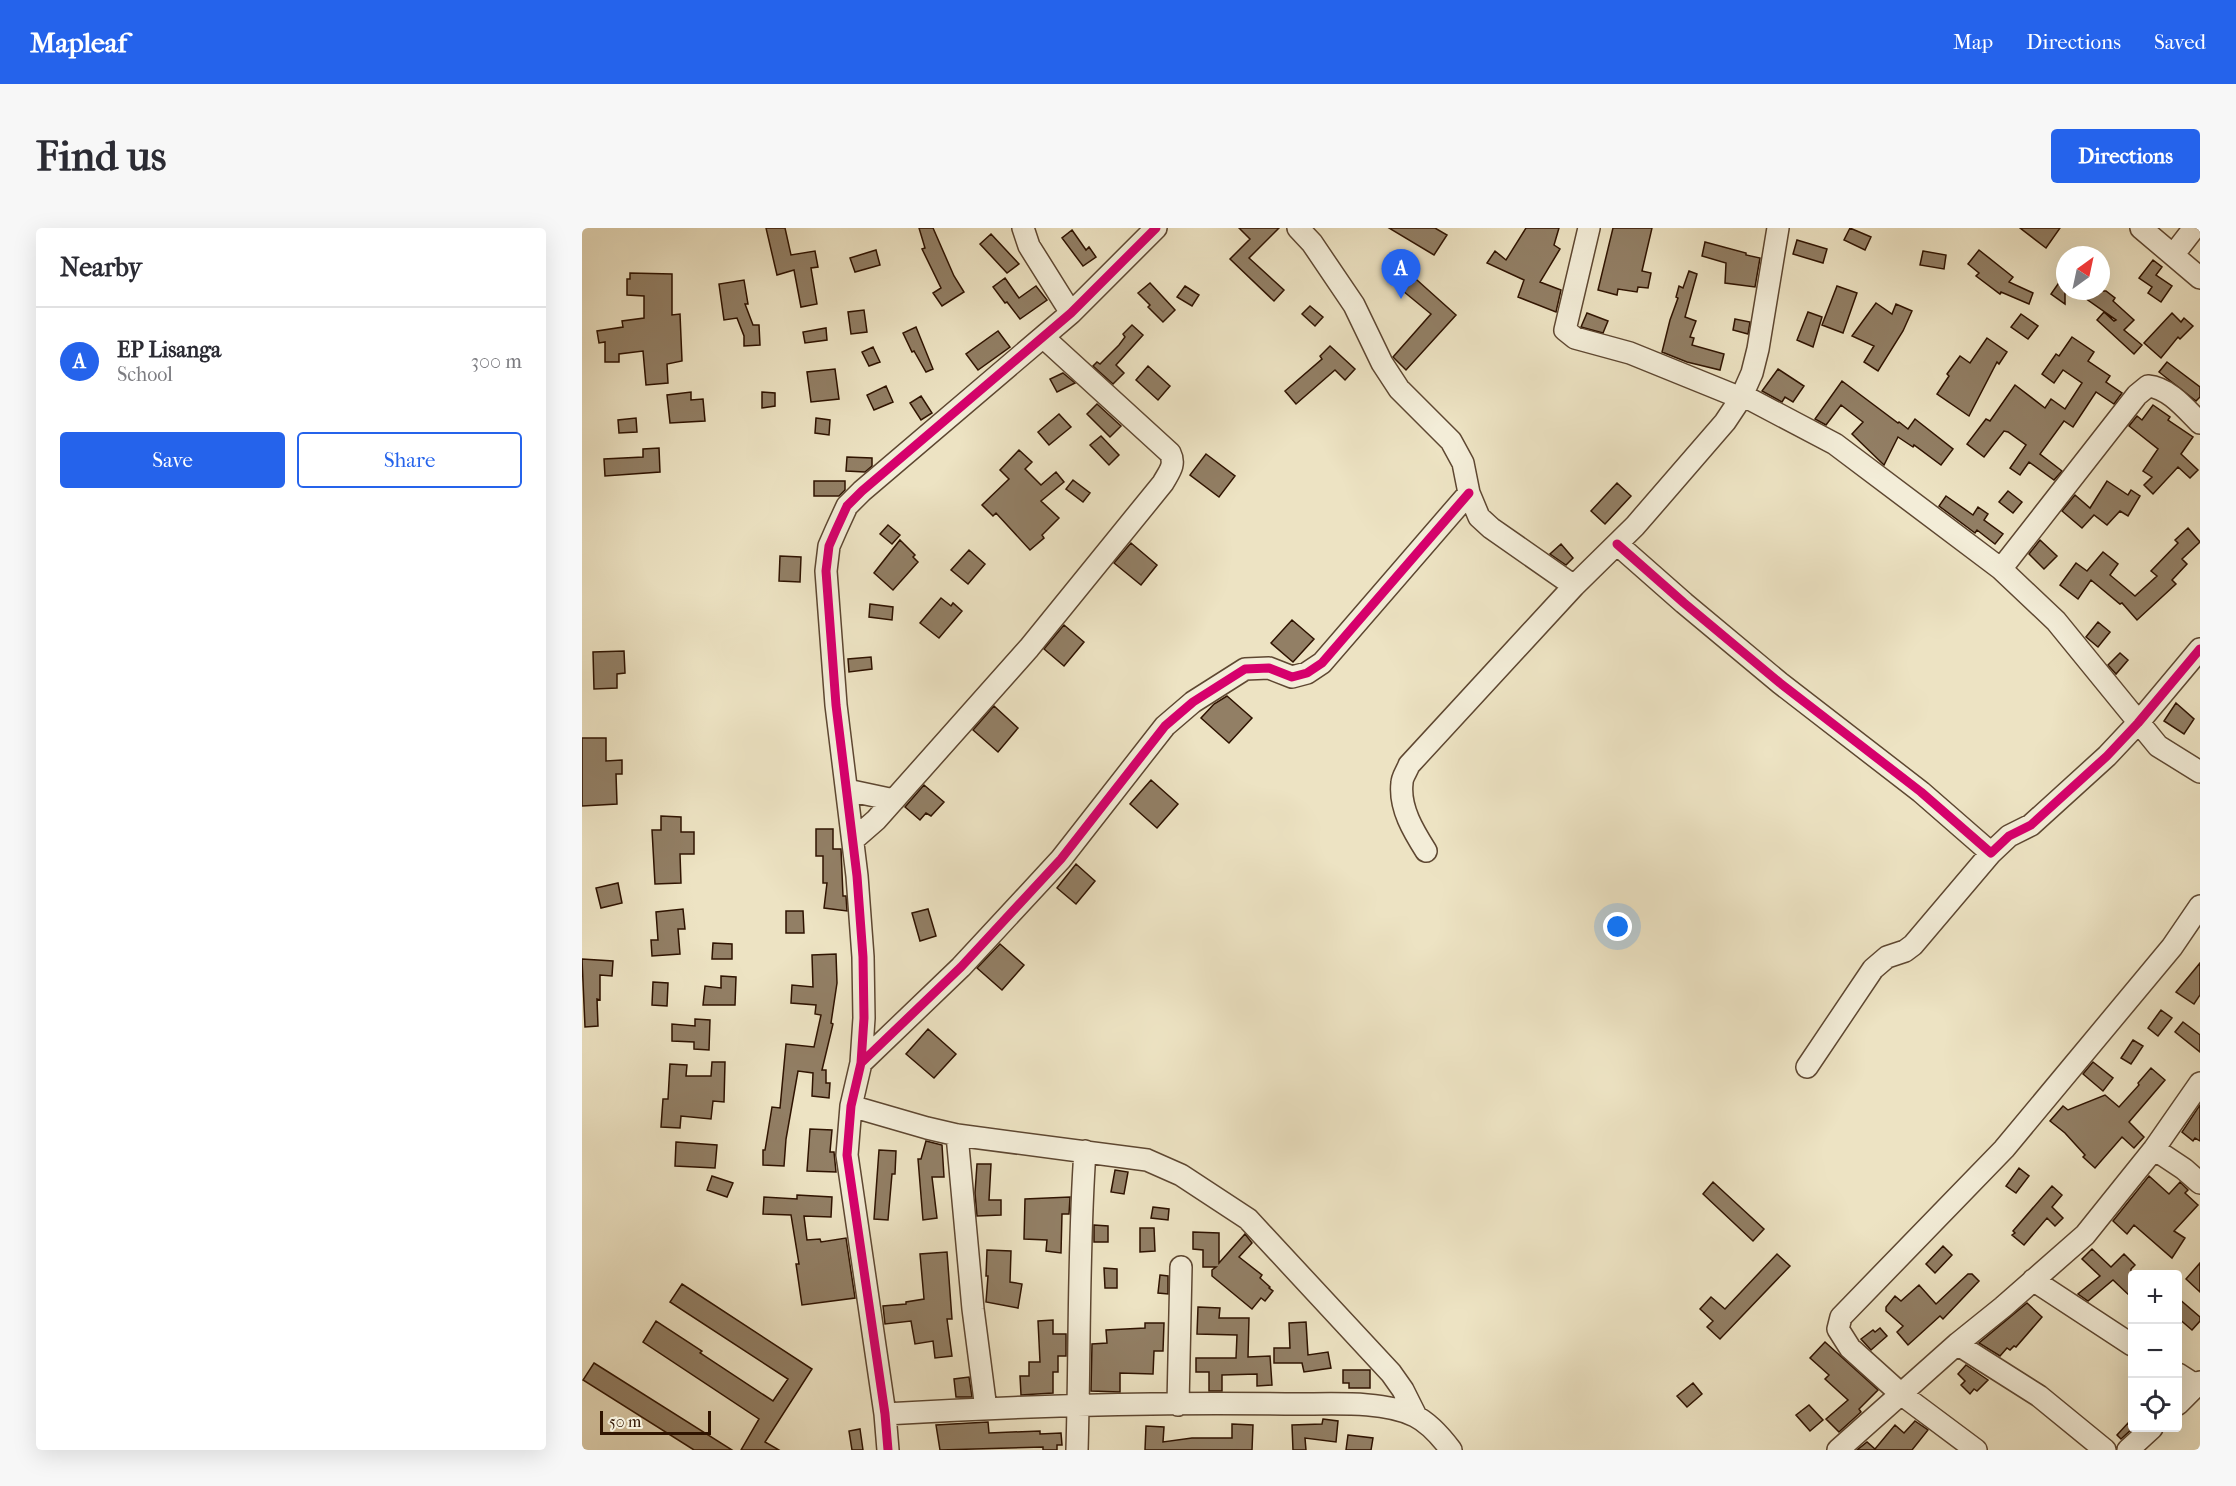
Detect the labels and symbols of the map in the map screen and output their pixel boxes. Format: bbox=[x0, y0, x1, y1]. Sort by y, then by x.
north arrow bbox=[2056, 246, 2110, 300]
pin: A bbox=[1382, 250, 1420, 299]
your location bbox=[1603, 912, 1632, 941]
scale bar bbox=[600, 1408, 711, 1436]

